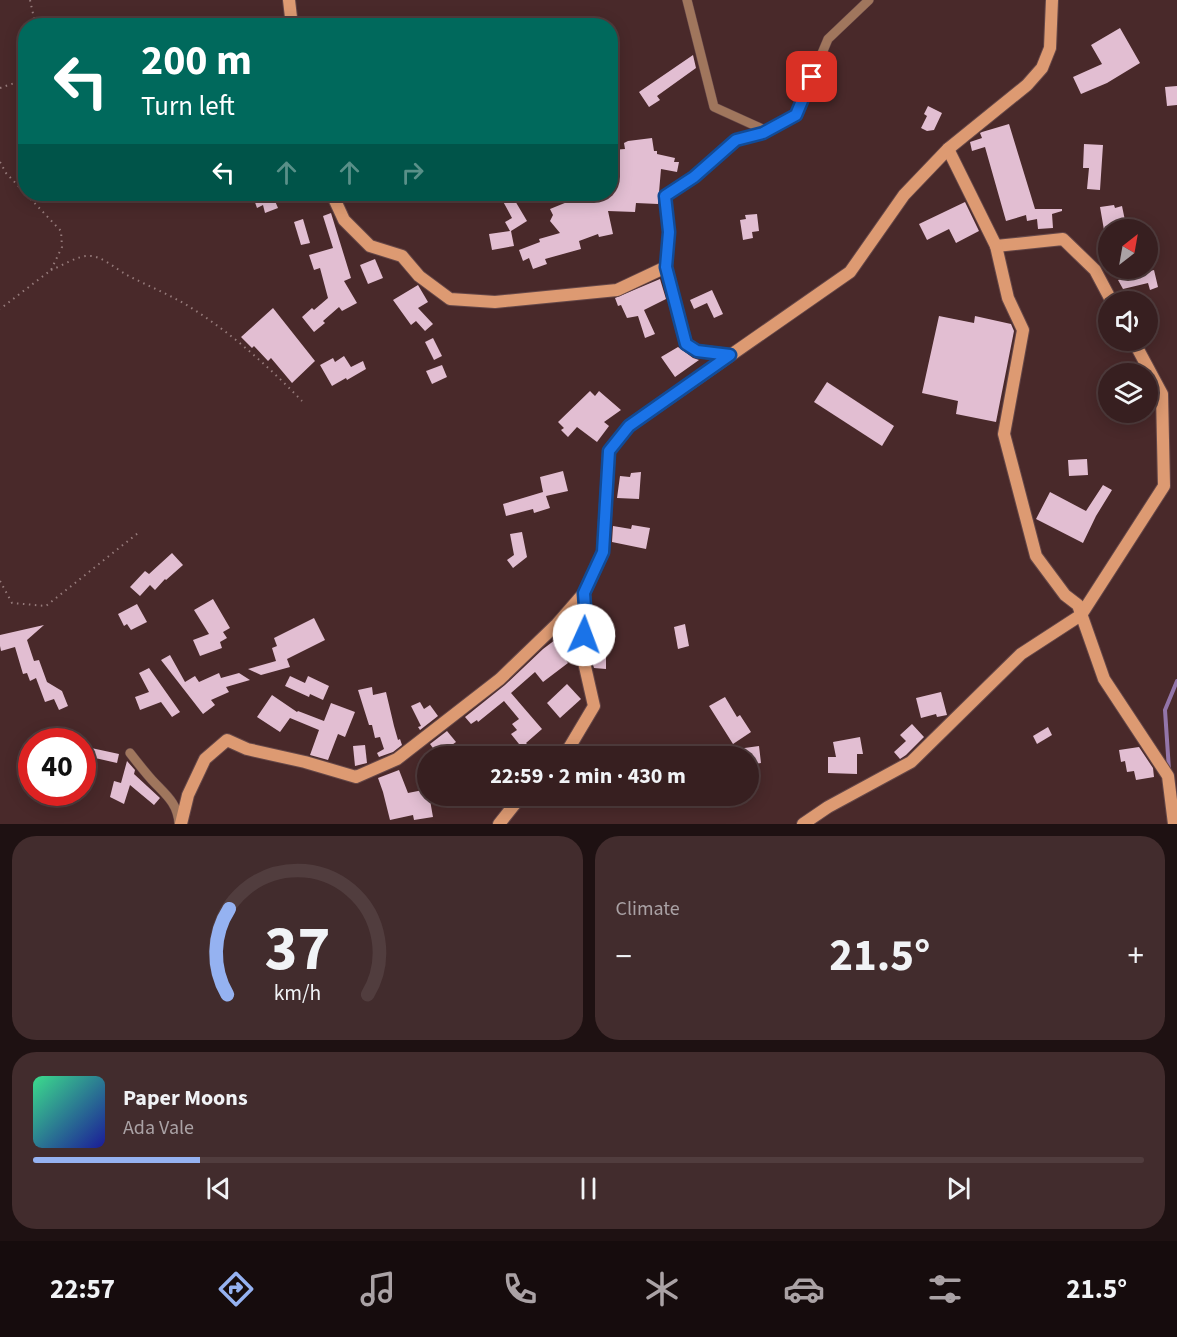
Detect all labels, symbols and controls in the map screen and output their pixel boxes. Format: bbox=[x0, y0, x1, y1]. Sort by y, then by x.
text: 200 m bbox=[141, 31, 252, 91]
icon: left bbox=[42, 42, 120, 120]
pin bbox=[786, 51, 837, 102]
icon: arrive bbox=[795, 60, 828, 93]
text: Turn left bbox=[141, 87, 235, 126]
icon: left bbox=[207, 156, 240, 189]
icon: ahead bbox=[270, 156, 303, 189]
icon: ahead bbox=[333, 156, 366, 189]
icon: right bbox=[396, 156, 429, 189]
north arrow bbox=[1098, 219, 1158, 279]
map controls bbox=[1098, 219, 1158, 423]
button: sound bbox=[1098, 291, 1158, 351]
button: layers bbox=[1098, 363, 1158, 423]
position arrow bbox=[552, 603, 616, 667]
speed limit sign: 40 bbox=[18, 728, 96, 806]
text: 22:59 · 2 min · 430 m bbox=[490, 760, 686, 792]
text: Climate bbox=[616, 895, 680, 923]
text: 37 bbox=[264, 905, 330, 994]
text: 21.5° bbox=[829, 924, 930, 988]
text: − bbox=[616, 933, 632, 980]
text: + bbox=[1128, 933, 1144, 980]
text: km/h bbox=[273, 978, 321, 1009]
text: Paper Moons bbox=[123, 1082, 248, 1114]
text: Ada Vale bbox=[123, 1114, 194, 1142]
icon: previous bbox=[202, 1172, 235, 1205]
icon: pause bbox=[572, 1172, 605, 1205]
icon: next bbox=[942, 1172, 975, 1205]
icon: directions bbox=[215, 1268, 257, 1310]
icon: music bbox=[357, 1268, 399, 1310]
icon: phone bbox=[499, 1268, 541, 1310]
icon: climate bbox=[641, 1268, 683, 1310]
icon: car bbox=[783, 1268, 825, 1310]
icon: filters bbox=[924, 1268, 966, 1310]
text: 22:57 bbox=[50, 1270, 115, 1309]
text: 21.5° bbox=[1066, 1270, 1127, 1309]

